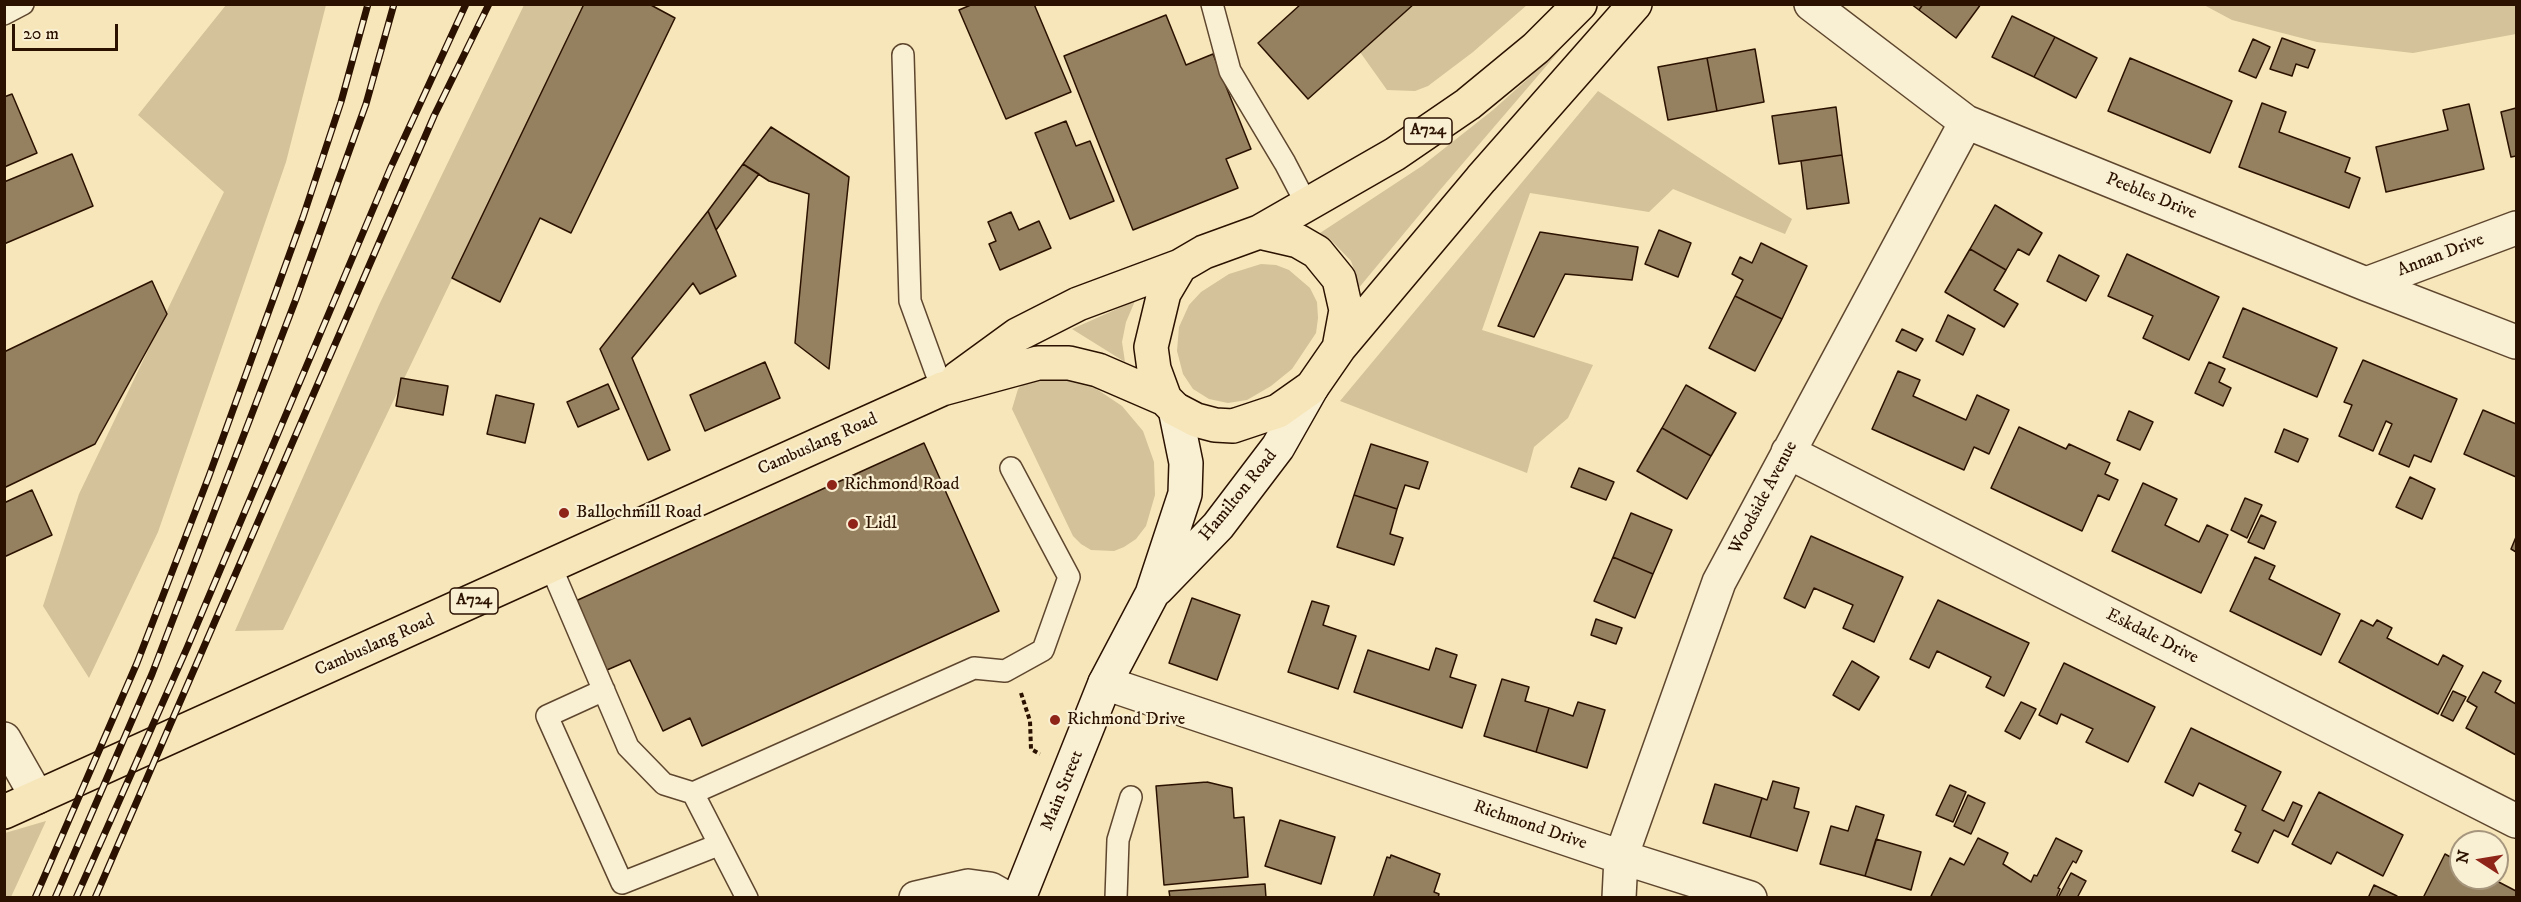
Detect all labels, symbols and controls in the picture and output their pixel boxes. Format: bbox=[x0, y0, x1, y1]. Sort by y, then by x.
scale bar bbox=[15, 12, 122, 50]
text: 20 m bbox=[23, 23, 59, 45]
road number: A724 bbox=[1404, 118, 1452, 144]
street label: Peebles Drive bbox=[2102, 169, 2200, 225]
street label: Annan Drive bbox=[2395, 230, 2487, 282]
street label: Cambuslang Road bbox=[755, 409, 881, 481]
street label: Woodside Avenue bbox=[1725, 438, 1803, 558]
street label: Hamilton Road bbox=[1196, 446, 1282, 546]
place label: Richmond Road bbox=[844, 474, 959, 496]
marker: Richmond Road bbox=[825, 478, 839, 492]
place label: Ballochmill Road bbox=[576, 502, 702, 524]
marker: Ballochmill Road bbox=[557, 506, 571, 520]
place label: Lidl bbox=[865, 513, 897, 535]
marker: Lidl bbox=[846, 517, 860, 531]
road number: A724 bbox=[450, 588, 498, 614]
street label: Eskdale Drive bbox=[2102, 604, 2202, 670]
street label: Cambuslang Road bbox=[312, 610, 438, 682]
place label: Richmond Drive bbox=[1067, 709, 1185, 731]
marker: Richmond Drive bbox=[1048, 713, 1062, 727]
street label: Main Street bbox=[1037, 748, 1089, 834]
street label: Richmond Drive bbox=[1471, 797, 1589, 855]
north arrow bbox=[2449, 830, 2509, 890]
text: N bbox=[2452, 848, 2474, 865]

